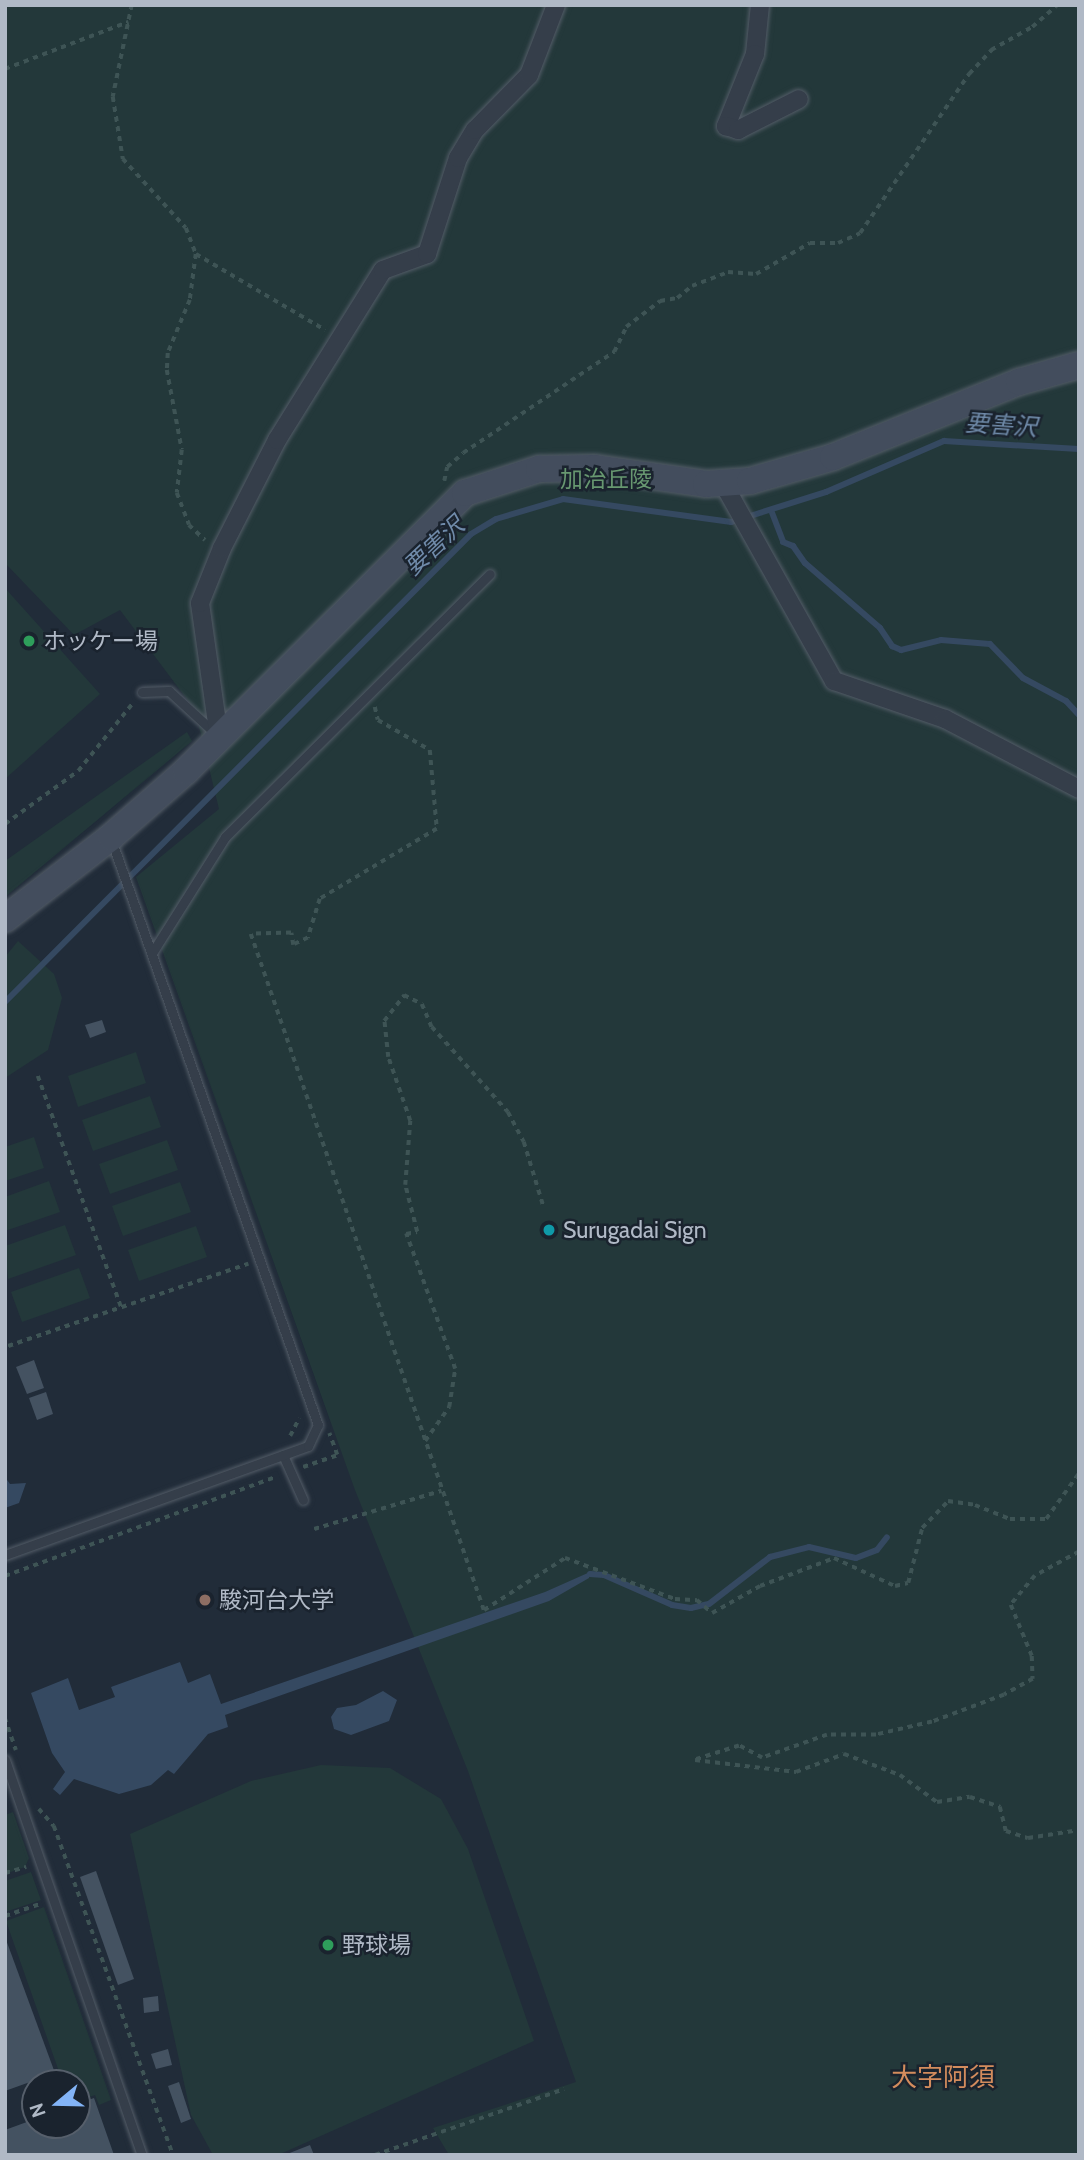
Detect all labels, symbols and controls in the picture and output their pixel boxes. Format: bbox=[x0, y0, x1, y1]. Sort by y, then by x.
water label: 要害沢 bbox=[964, 408, 1038, 442]
park label: 加治丘陵 bbox=[560, 465, 652, 493]
water label: 要害沢 bbox=[398, 511, 470, 581]
place label: ホッケー場 bbox=[43, 627, 158, 655]
marker: ホッケー場 bbox=[21, 633, 37, 649]
place label: Surugadai Sign bbox=[563, 1216, 706, 1244]
marker: Surugadai Sign bbox=[541, 1222, 557, 1238]
place label: 駿河台大学 bbox=[219, 1586, 334, 1614]
marker: 駿河台大学 bbox=[197, 1592, 213, 1608]
place label: 野球場 bbox=[342, 1931, 411, 1959]
marker: 野球場 bbox=[320, 1937, 336, 1953]
district label: 大字阿須 bbox=[891, 2062, 995, 2094]
north arrow bbox=[21, 2069, 91, 2139]
text: N bbox=[25, 2100, 51, 2120]

